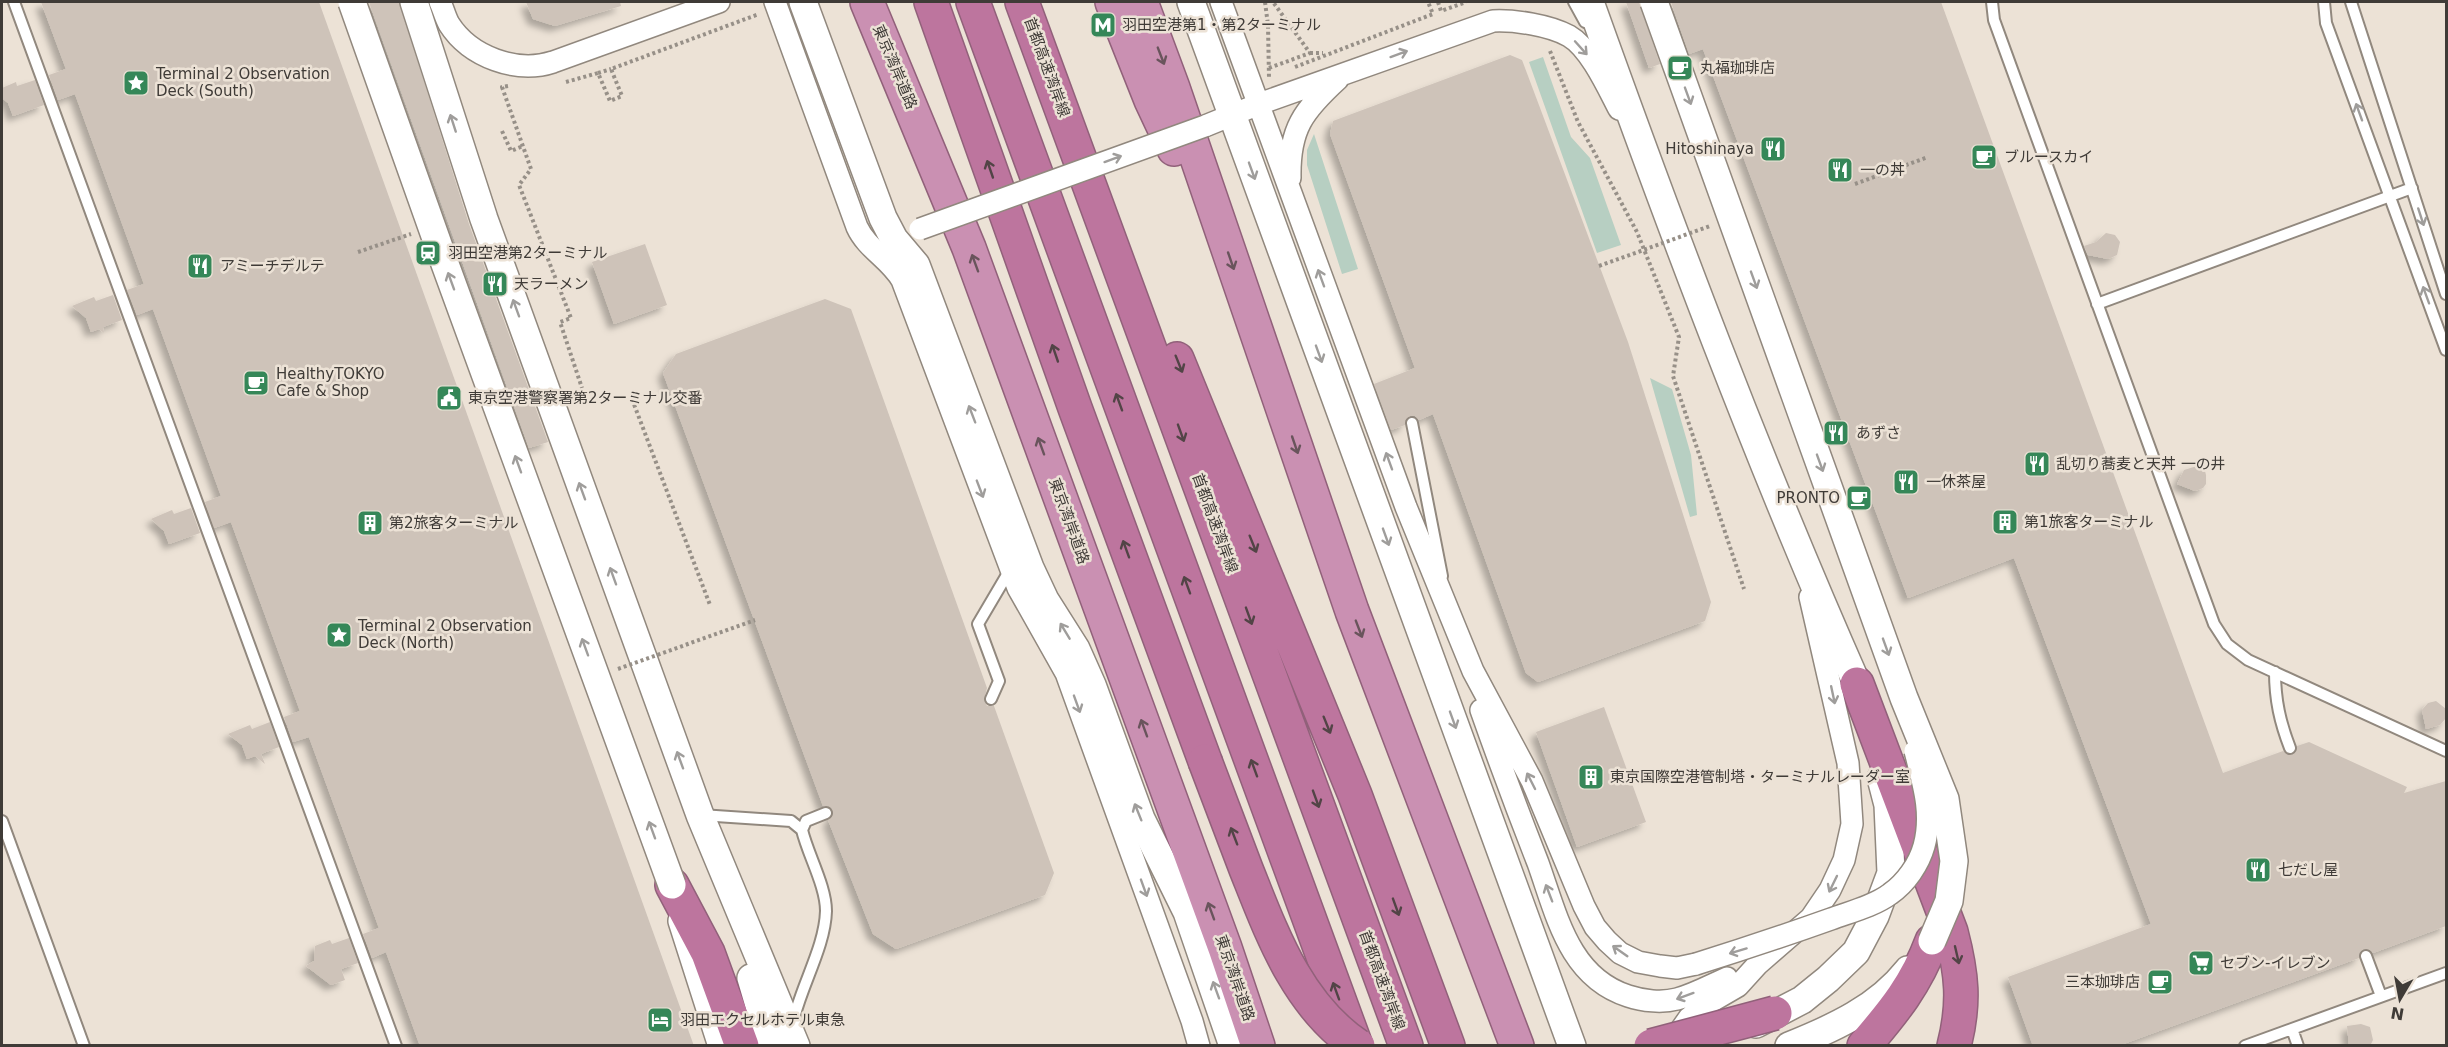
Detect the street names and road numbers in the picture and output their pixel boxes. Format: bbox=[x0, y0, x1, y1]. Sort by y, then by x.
street label: 首都高速湾岸線 bbox=[1021, 15, 1073, 119]
street label: 東京湾岸道路 bbox=[869, 22, 921, 112]
street label: 首都高速湾岸線 bbox=[1189, 471, 1241, 575]
street label: 東京湾岸道路 bbox=[1045, 476, 1093, 566]
street label: 首都高速湾岸線 bbox=[1356, 928, 1408, 1032]
street label: 東京湾岸道路 bbox=[1212, 933, 1258, 1023]

